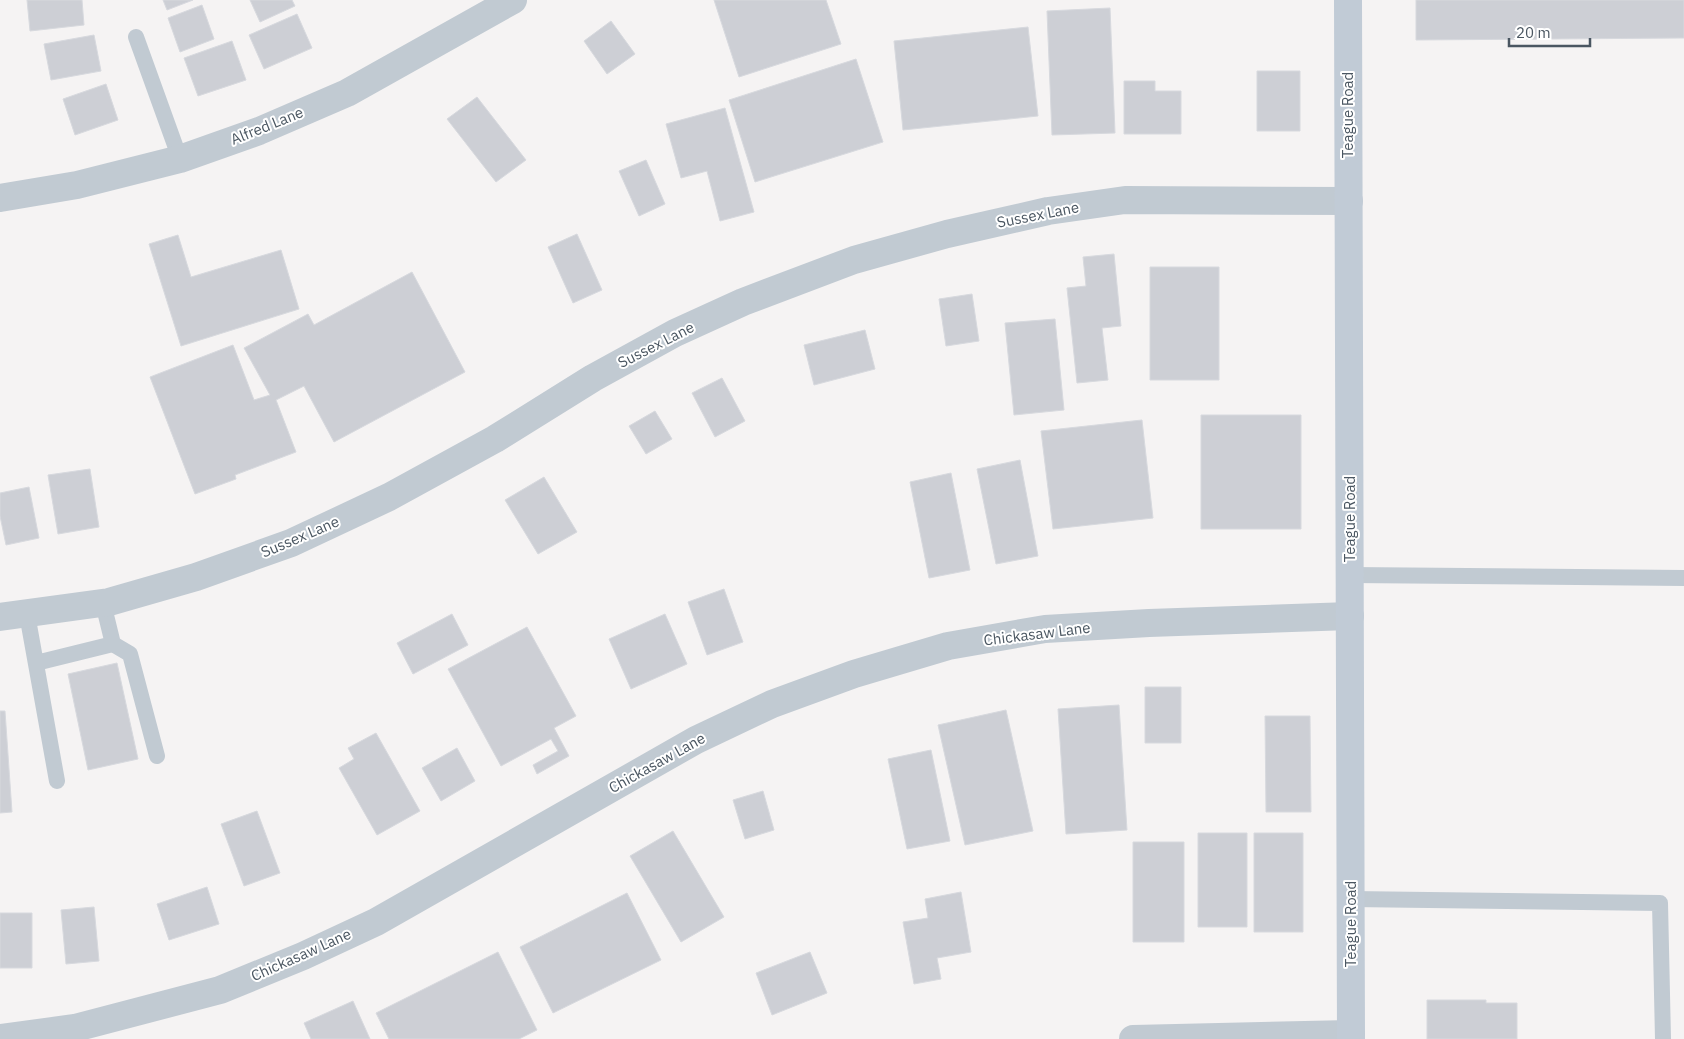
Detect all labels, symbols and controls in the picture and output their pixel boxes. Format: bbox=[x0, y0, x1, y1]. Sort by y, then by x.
scale bar bbox=[1509, 15, 1590, 47]
text: 20 m bbox=[1516, 23, 1551, 42]
street label: Teague Road bbox=[1338, 72, 1357, 158]
street label: Alfred Lane bbox=[228, 102, 306, 149]
street label: Sussex Lane bbox=[995, 197, 1081, 232]
street label: Sussex Lane bbox=[614, 317, 697, 372]
street label: Teague Road bbox=[1340, 476, 1359, 562]
street label: Sussex Lane bbox=[258, 512, 342, 562]
street label: Chickasaw Lane bbox=[982, 618, 1091, 649]
street label: Chickasaw Lane bbox=[605, 728, 708, 797]
street label: Teague Road bbox=[1341, 881, 1360, 967]
street label: Chickasaw Lane bbox=[248, 924, 354, 985]

